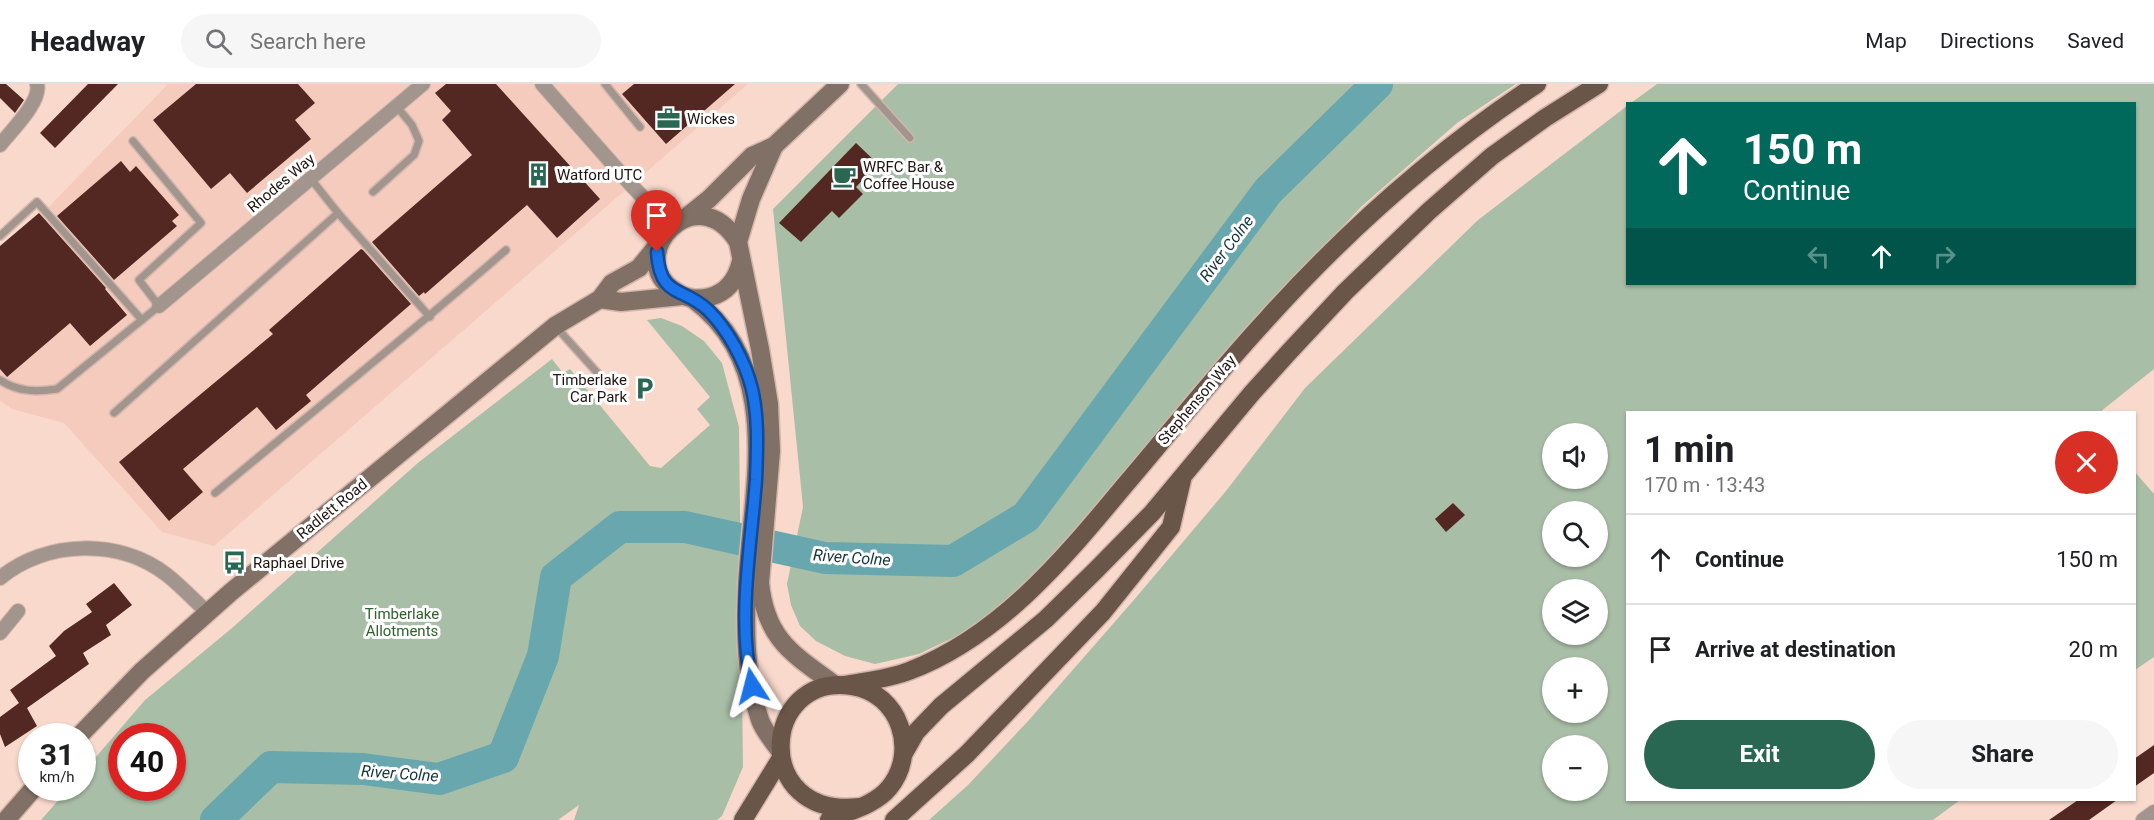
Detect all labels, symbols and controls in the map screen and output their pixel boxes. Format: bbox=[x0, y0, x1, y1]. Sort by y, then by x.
search box bbox=[181, 14, 601, 68]
text: Headway bbox=[30, 25, 145, 58]
icon: search bbox=[202, 25, 235, 58]
text: Search here bbox=[250, 29, 366, 54]
text: Map bbox=[1865, 29, 1907, 53]
text: Directions bbox=[1940, 29, 2034, 53]
text: Saved bbox=[2067, 29, 2124, 53]
office icon: Wickes bbox=[656, 106, 682, 132]
place label: Wickes bbox=[687, 110, 735, 128]
text: 150 m bbox=[1743, 125, 1862, 174]
icon: ahead bbox=[1644, 126, 1722, 204]
street label: Rhodes Way bbox=[244, 150, 318, 216]
place label: WRFC Bar & Coffee House bbox=[863, 158, 954, 193]
building icon: Watford UTC bbox=[526, 162, 552, 188]
cafe icon: WRFC Bar & Coffee House bbox=[832, 163, 858, 189]
place label: Watford UTC bbox=[557, 166, 642, 184]
text: Continue bbox=[1743, 175, 1850, 207]
pin bbox=[631, 190, 682, 252]
icon: arrive bbox=[640, 199, 673, 232]
water label: River Colne bbox=[1195, 212, 1257, 285]
icon: left bbox=[1802, 240, 1835, 273]
icon: ahead bbox=[1865, 240, 1898, 273]
icon: right bbox=[1928, 240, 1961, 273]
street label: Stephenson Way bbox=[1154, 352, 1240, 448]
place label: Timberlake Car Park bbox=[553, 371, 627, 406]
parking icon: Timberlake Car Park bbox=[632, 376, 658, 402]
map controls bbox=[1542, 423, 1608, 801]
button: sound bbox=[1542, 423, 1608, 489]
text: 1 min bbox=[1644, 429, 1735, 471]
button: close bbox=[2055, 431, 2118, 494]
text: 170 m · 13:43 bbox=[1644, 473, 1765, 497]
street label: Radlett Road bbox=[293, 475, 371, 543]
button: search bbox=[1542, 501, 1608, 567]
icon: ahead bbox=[1644, 543, 1677, 576]
water label: River Colne bbox=[813, 545, 891, 570]
text: Continue bbox=[1695, 547, 1784, 572]
text: 150 m bbox=[2056, 547, 2118, 572]
bus stop icon: Raphael Drive bbox=[222, 550, 248, 576]
place label: Raphael Drive bbox=[253, 554, 344, 572]
button: layers bbox=[1542, 579, 1608, 645]
park label: Timberlake Allotments bbox=[365, 605, 439, 640]
icon: arrive bbox=[1644, 633, 1677, 666]
text: Arrive at destination bbox=[1695, 637, 1896, 662]
text: 20 m bbox=[2069, 637, 2118, 662]
position arrow bbox=[720, 654, 784, 718]
button: + bbox=[1542, 657, 1608, 723]
button: Exit bbox=[1644, 720, 1875, 789]
button: Share bbox=[1887, 720, 2118, 789]
speed limit sign: 40 bbox=[108, 723, 186, 801]
button: − bbox=[1542, 735, 1608, 801]
text: 31 bbox=[40, 737, 74, 772]
water label: River Colne bbox=[361, 761, 439, 786]
text: km/h bbox=[39, 768, 75, 786]

